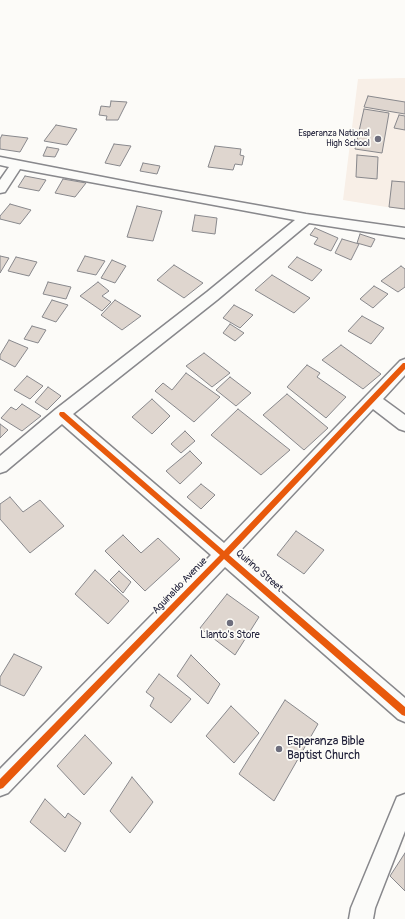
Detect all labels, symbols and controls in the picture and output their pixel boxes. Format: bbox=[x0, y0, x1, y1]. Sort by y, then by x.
place label: Esperanza National High School bbox=[298, 129, 370, 150]
marker: Esperanza National High School bbox=[373, 134, 383, 144]
street label: Quirino Street bbox=[233, 547, 285, 595]
street label: Aguinaldo Avenue bbox=[150, 555, 210, 617]
marker: Llanto's Store bbox=[225, 618, 235, 628]
place label: Llanto's Store bbox=[200, 629, 260, 641]
place label: Esperanza Bible Baptist Church bbox=[287, 735, 365, 763]
marker: Esperanza Bible Baptist Church bbox=[274, 744, 284, 754]

